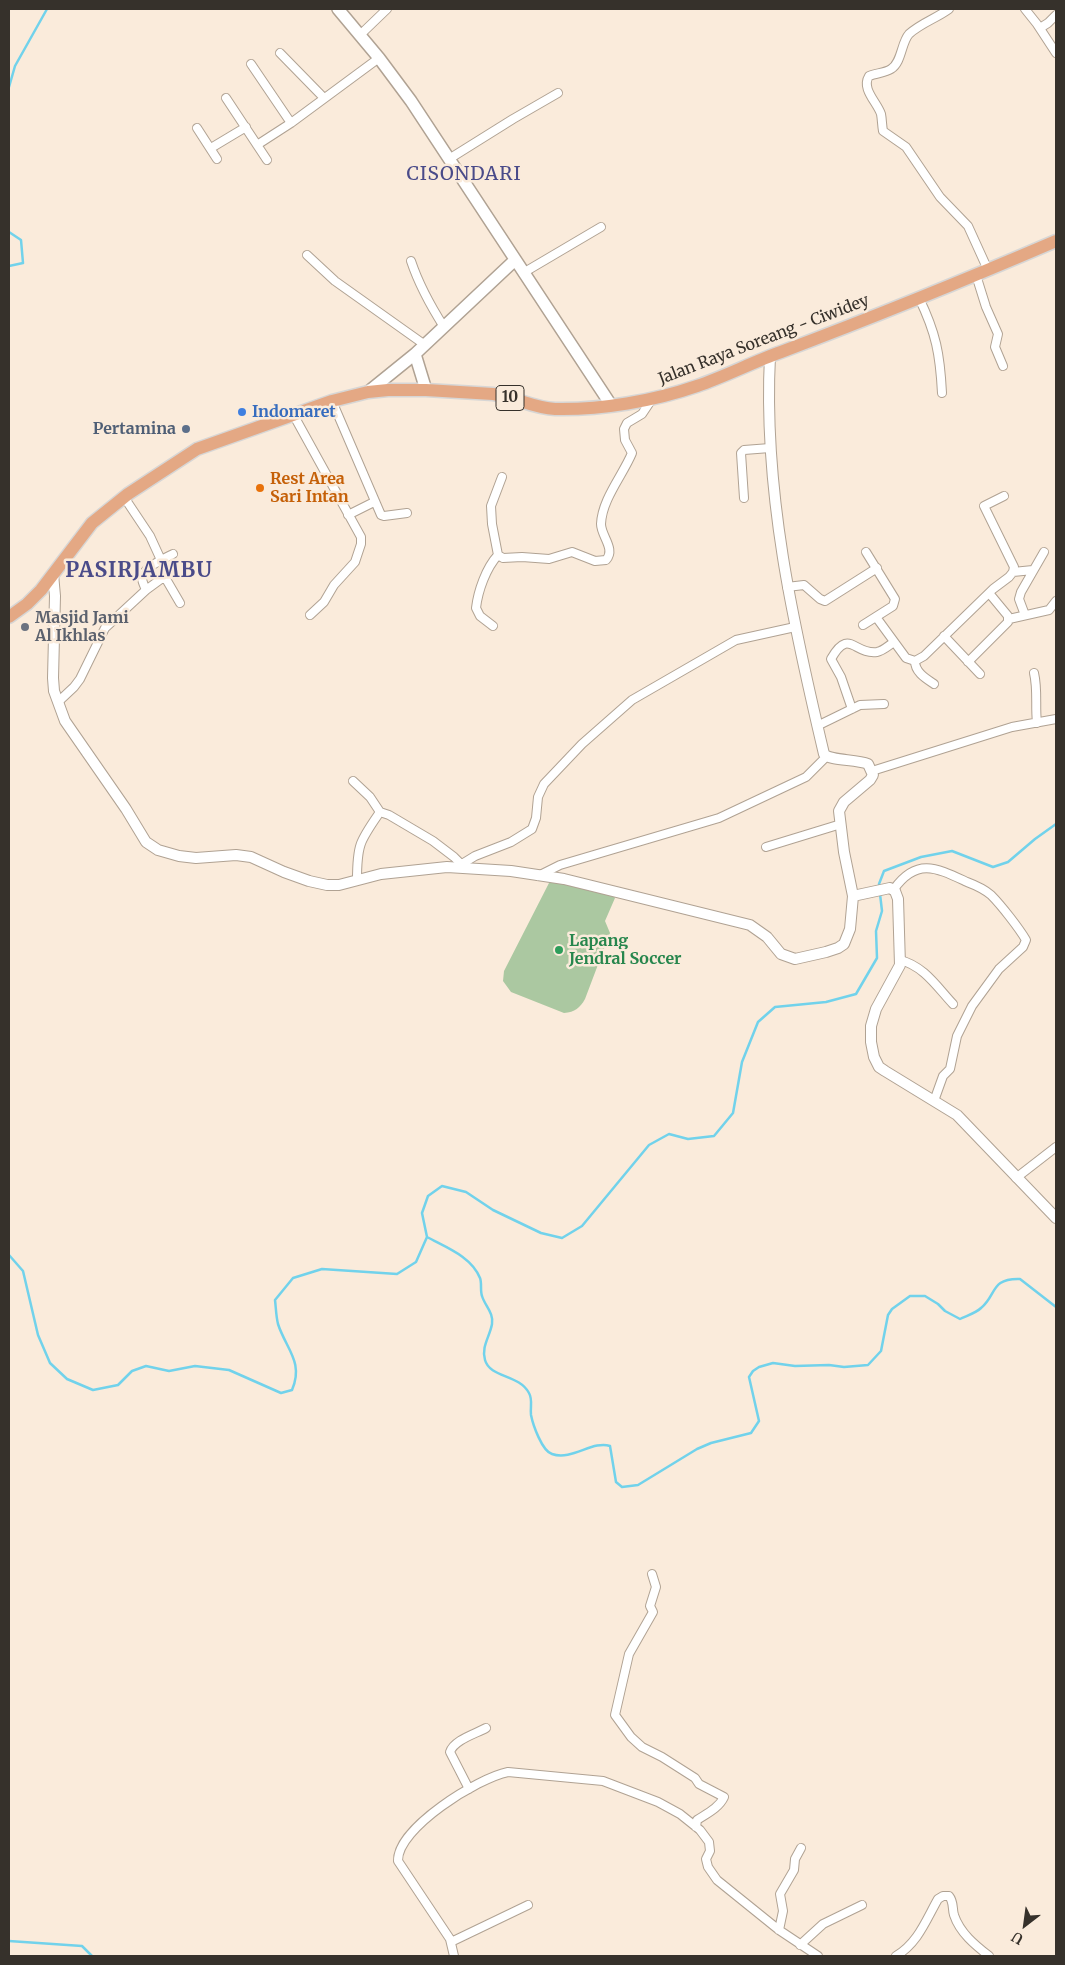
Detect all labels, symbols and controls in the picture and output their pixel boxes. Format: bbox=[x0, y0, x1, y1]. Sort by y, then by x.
district label: CISONDARI bbox=[405, 164, 523, 186]
street label: Jalan Raya Soreang - Ciwidey bbox=[656, 291, 872, 389]
road number: 10 bbox=[496, 386, 524, 410]
place label: Indomaret bbox=[252, 402, 336, 422]
marker: Indomaret bbox=[236, 406, 248, 418]
place label: Pertamina bbox=[93, 419, 176, 439]
marker: Pertamina bbox=[180, 423, 192, 435]
place label: Rest Area Sari Intan bbox=[270, 469, 349, 507]
marker: Rest Area Sari Intan bbox=[254, 482, 266, 494]
district label: PASIRJAMBU bbox=[64, 558, 214, 584]
place label: Masjid Jami Al Ikhlas bbox=[35, 608, 129, 646]
marker: Masjid Jami Al Ikhlas bbox=[19, 621, 31, 633]
place label: Lapang Jendral Soccer bbox=[569, 931, 681, 969]
marker: Lapang Jendral Soccer bbox=[553, 944, 565, 956]
north arrow bbox=[1000, 1900, 1050, 1950]
text: U bbox=[1008, 1928, 1027, 1948]

